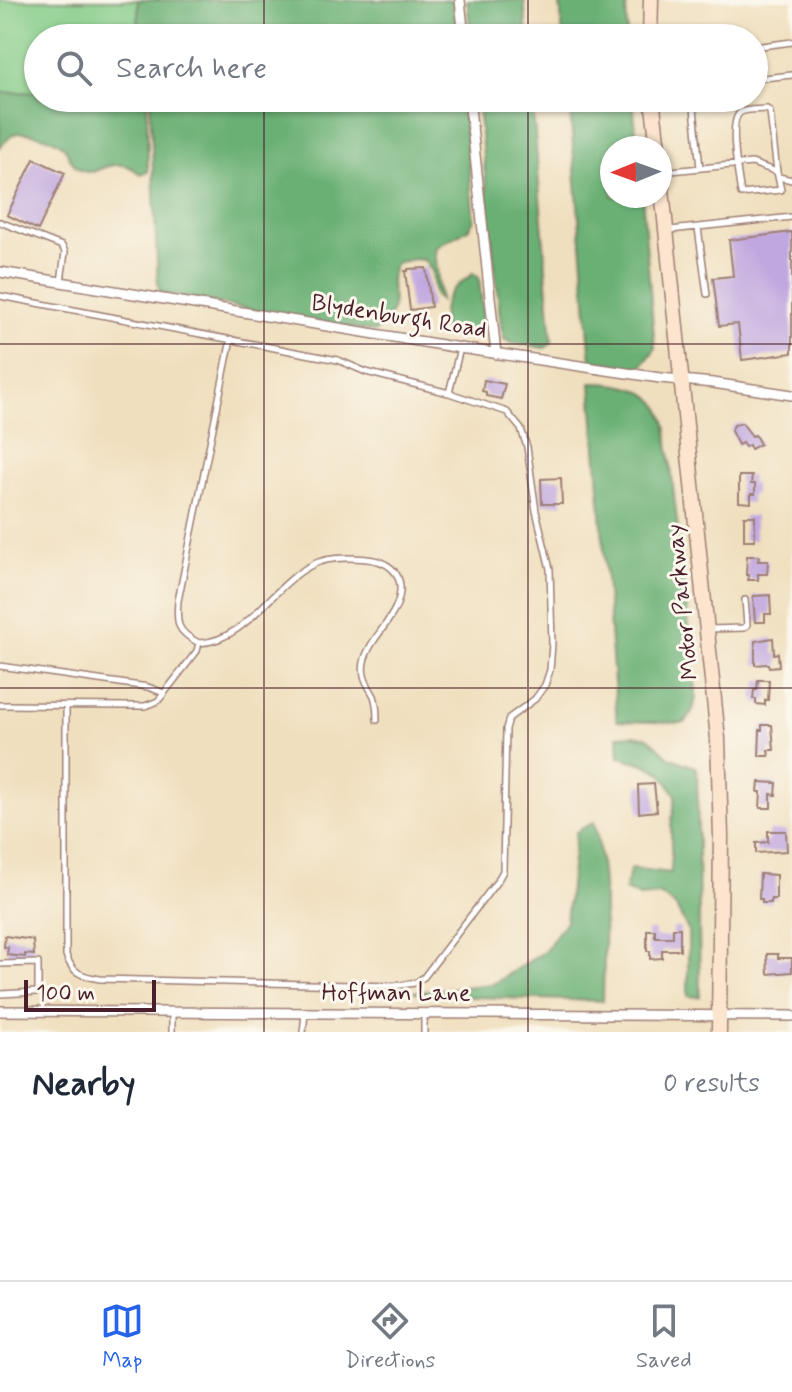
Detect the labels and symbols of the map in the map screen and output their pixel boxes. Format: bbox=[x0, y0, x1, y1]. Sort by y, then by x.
north arrow bbox=[600, 136, 672, 208]
street label: Blydenburgh Road bbox=[309, 288, 489, 349]
street label: Motor Parkway bbox=[659, 522, 707, 682]
scale bar bbox=[24, 976, 156, 1012]
street label: Hoffman Lane bbox=[322, 978, 471, 1009]

